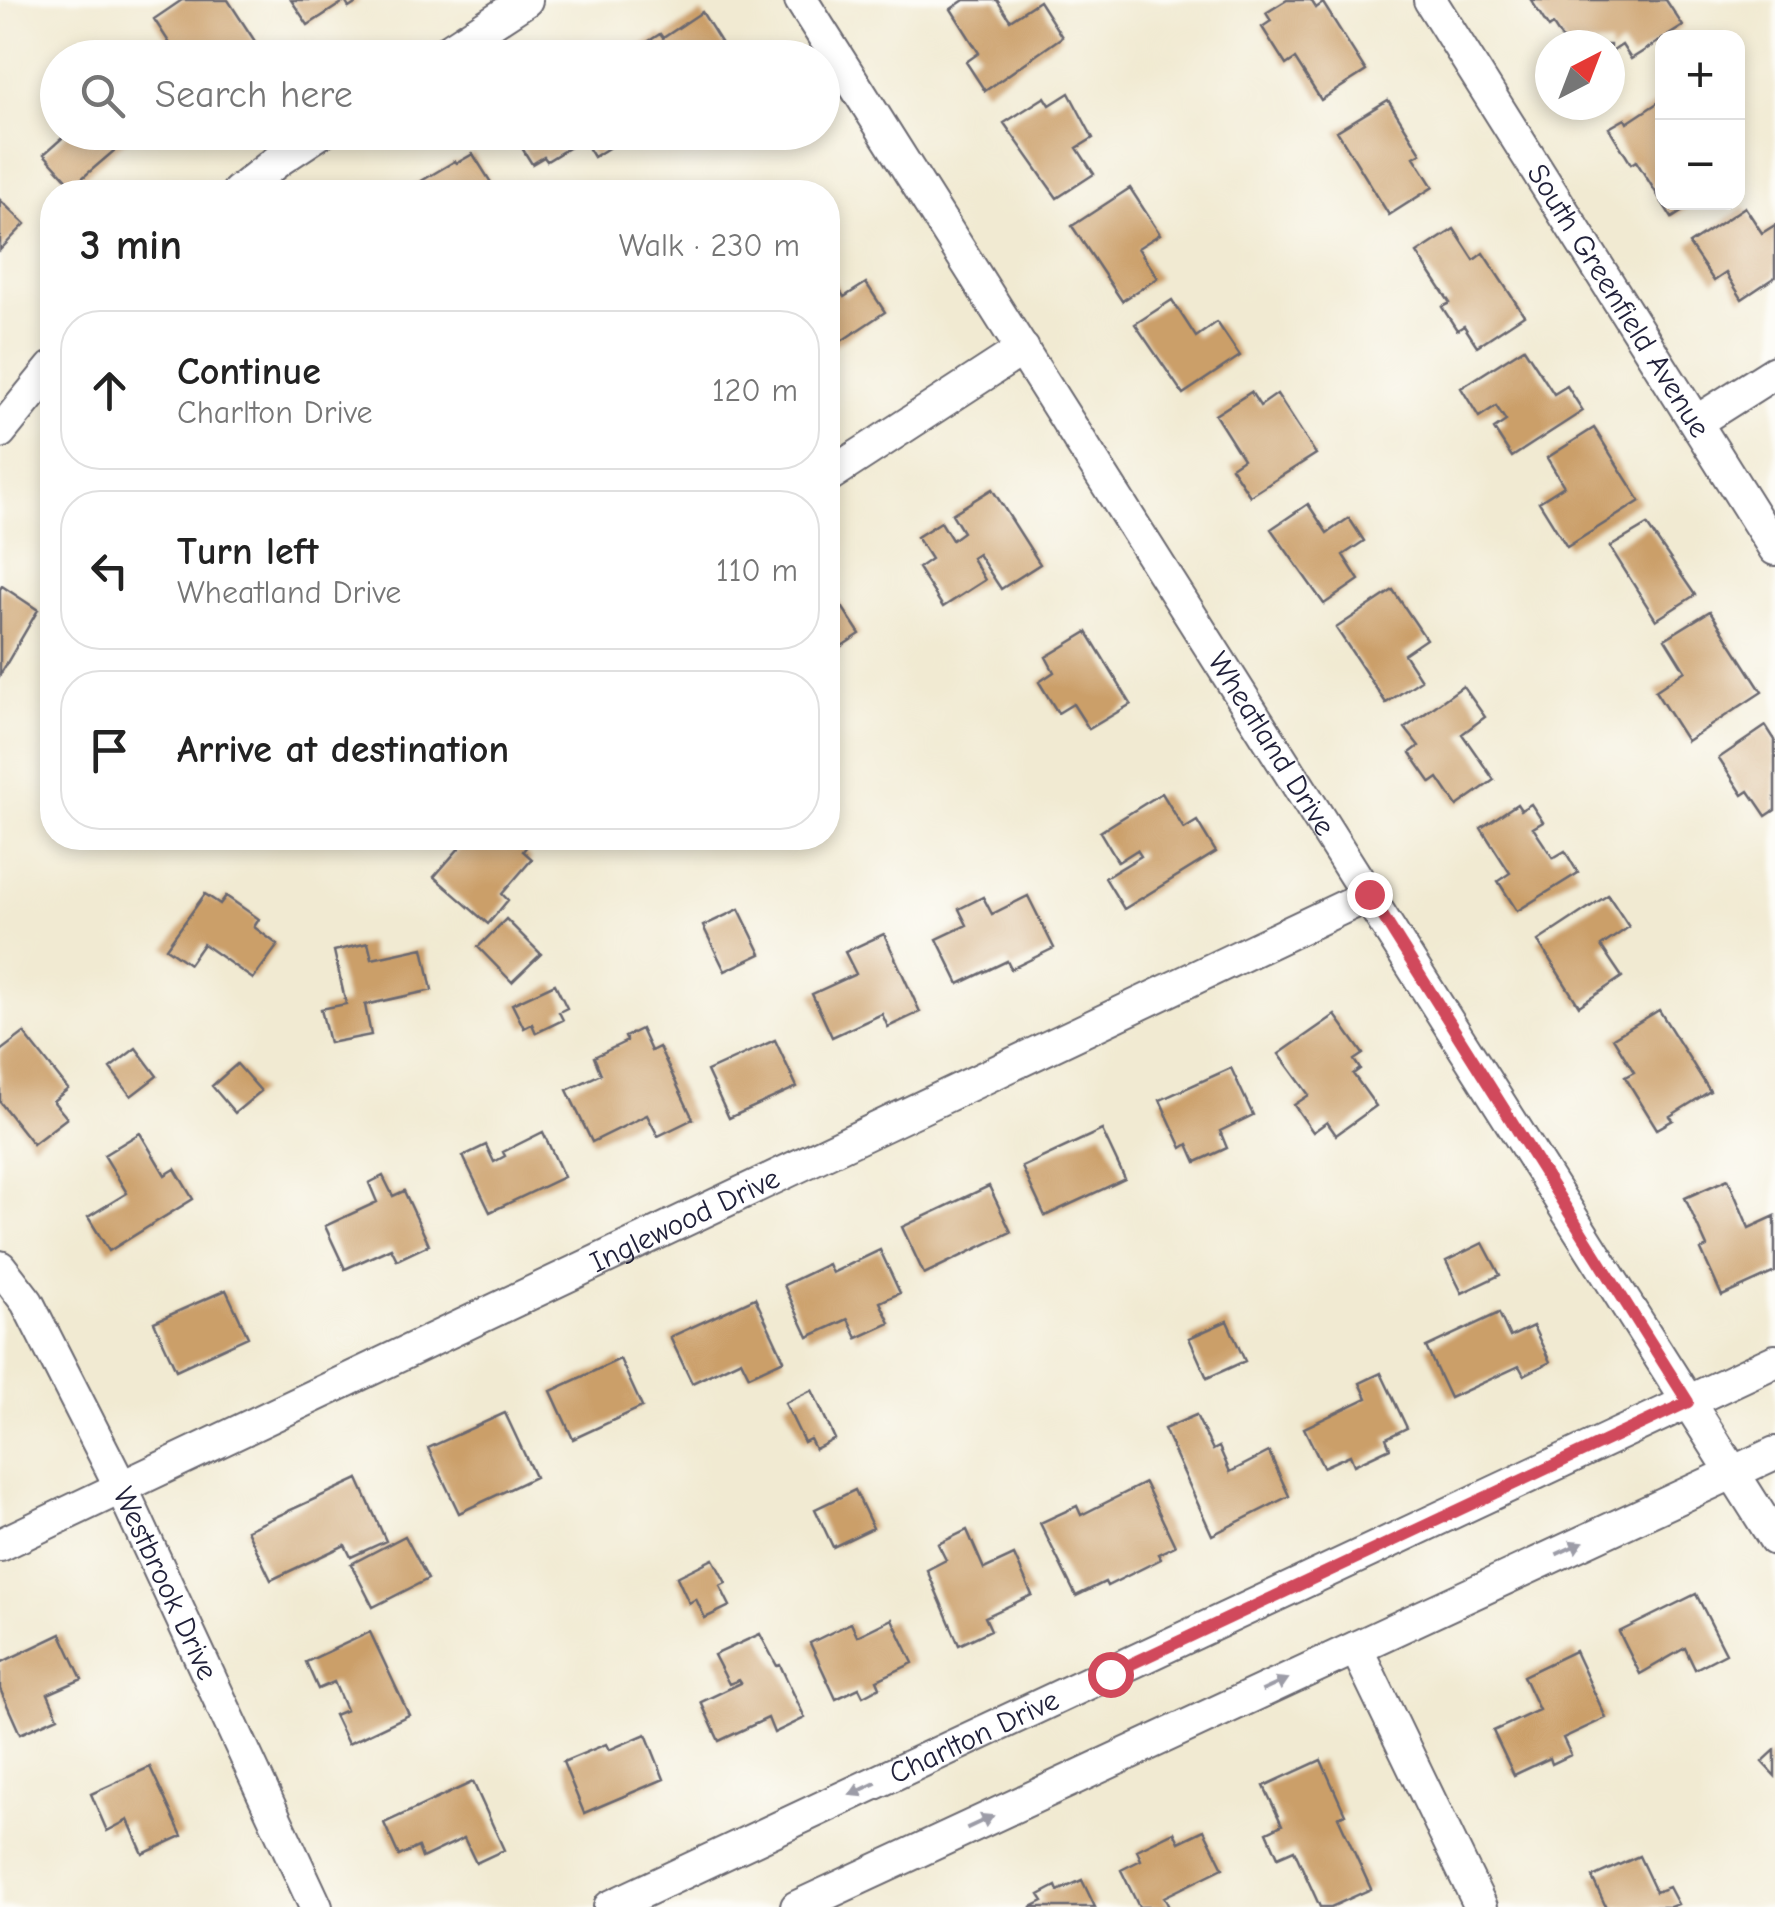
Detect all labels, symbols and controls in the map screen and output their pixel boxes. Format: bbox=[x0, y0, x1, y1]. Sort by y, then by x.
north arrow bbox=[1535, 30, 1625, 120]
map controls bbox=[1655, 30, 1745, 210]
button: + bbox=[1655, 30, 1745, 120]
search box bbox=[40, 40, 840, 150]
icon: search bbox=[75, 68, 130, 123]
text: Search here bbox=[155, 73, 353, 117]
button: − bbox=[1655, 120, 1745, 210]
street label: South Greenfield Avenue bbox=[1520, 157, 1718, 444]
text: 3 min bbox=[80, 221, 182, 270]
text: Walk · 230 m bbox=[619, 227, 800, 264]
text: Continue bbox=[177, 350, 321, 394]
icon: ahead bbox=[82, 363, 137, 418]
text: 120 m bbox=[712, 372, 798, 409]
text: Charlton Drive bbox=[177, 394, 372, 431]
text: Turn left bbox=[177, 530, 318, 574]
icon: left bbox=[82, 543, 137, 598]
text: 110 m bbox=[716, 552, 798, 589]
text: Wheatland Drive bbox=[177, 574, 401, 611]
street label: Wheatland Drive bbox=[1201, 645, 1343, 842]
icon: arrive bbox=[82, 723, 137, 778]
text: Arrive at destination bbox=[177, 728, 509, 772]
route end bbox=[1347, 872, 1393, 918]
street label: Inglewood Drive bbox=[584, 1160, 785, 1280]
street label: Westbrook Drive bbox=[106, 1481, 226, 1685]
one-way arrow bbox=[1556, 1540, 1585, 1557]
route start bbox=[1088, 1652, 1134, 1698]
one-way arrow bbox=[1261, 1677, 1290, 1694]
street label: Charlton Drive bbox=[884, 1682, 1064, 1791]
one-way arrow bbox=[848, 1781, 877, 1798]
one-way arrow bbox=[966, 1813, 995, 1830]

